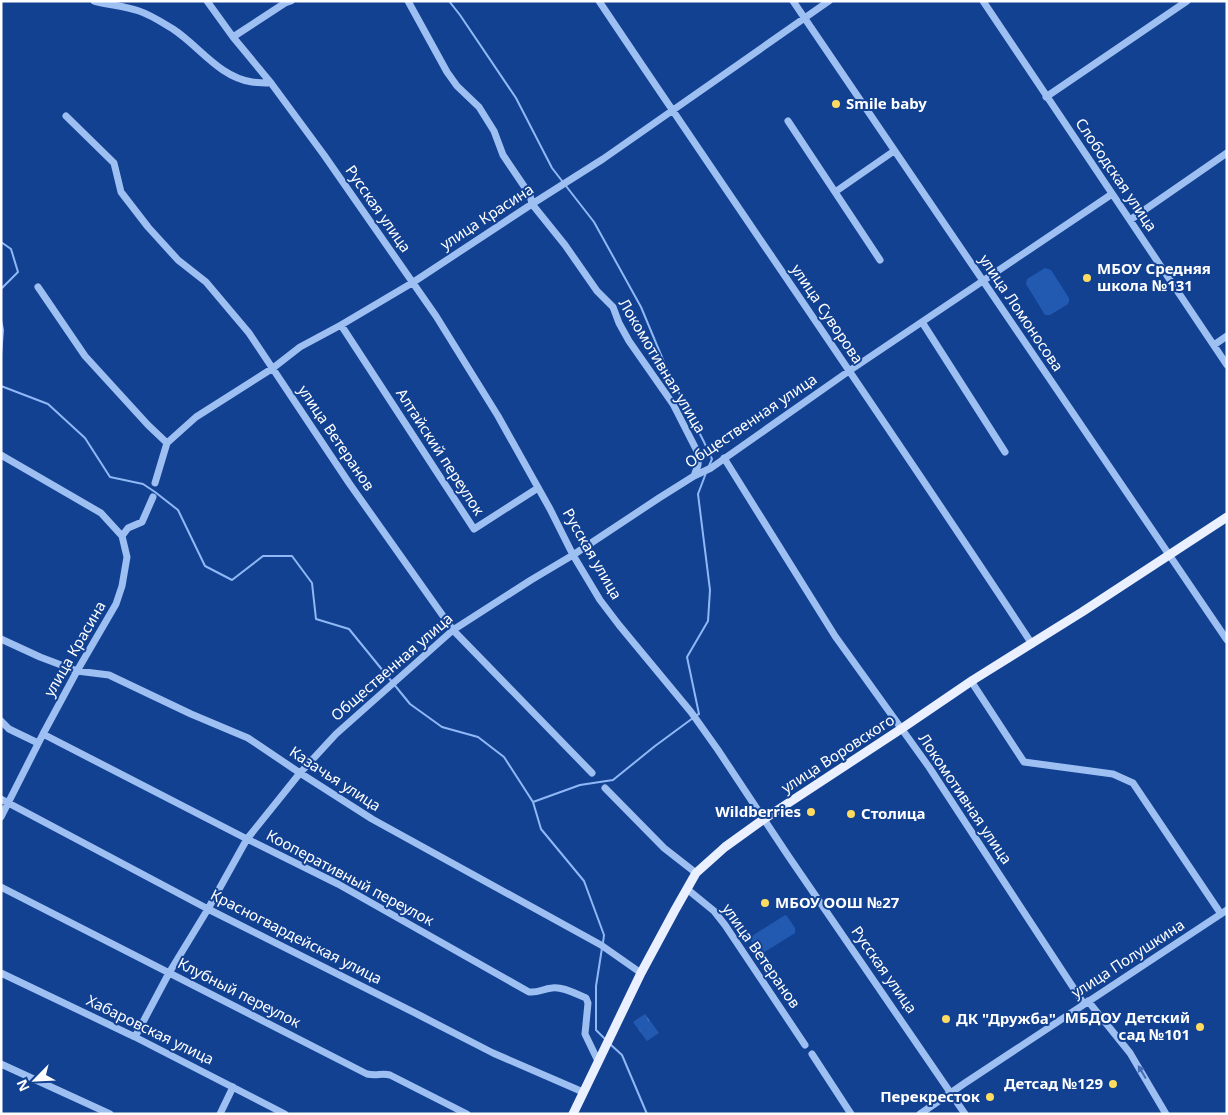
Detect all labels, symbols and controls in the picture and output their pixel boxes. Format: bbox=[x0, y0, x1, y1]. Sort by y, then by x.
place label: Smile baby bbox=[846, 93, 927, 113]
marker: Smile baby bbox=[830, 98, 842, 110]
street label: Слободская улица bbox=[1071, 114, 1162, 235]
street label: Русская улица bbox=[341, 161, 416, 256]
street label: улица Красина bbox=[436, 178, 537, 254]
street label: улица Ломоносова bbox=[975, 250, 1069, 375]
place label: МБОУ Средняя школа №131 bbox=[1097, 258, 1211, 295]
street label: улица Суворова bbox=[787, 260, 869, 367]
marker: МБОУ Средняя школа №131 bbox=[1081, 272, 1093, 284]
street label: Локомотивная улица bbox=[615, 294, 711, 436]
street label: Общественная улица bbox=[681, 369, 820, 472]
street label: улица Ветеранов bbox=[294, 381, 380, 494]
street label: Алтайский переулок bbox=[392, 384, 489, 519]
street label: Русская улица bbox=[559, 504, 627, 603]
street label: улица Красина bbox=[39, 597, 110, 700]
street label: Общественная улица bbox=[326, 608, 456, 725]
street label: улица Воровского bbox=[777, 709, 898, 797]
street label: Локомотивная улица bbox=[915, 729, 1017, 868]
street label: Казачья улица bbox=[286, 741, 385, 815]
place label: Wildberries bbox=[715, 801, 801, 821]
place label: Столица bbox=[861, 803, 926, 823]
marker: Wildberries bbox=[805, 806, 817, 818]
marker: Столица bbox=[845, 808, 857, 820]
street label: Кооперативный переулок bbox=[263, 824, 438, 930]
street label: Красногвардейская улица bbox=[207, 884, 386, 988]
place label: МБОУ ООШ №27 bbox=[775, 892, 900, 912]
marker: МБОУ ООШ №27 bbox=[759, 897, 771, 909]
street label: улица Ветеранов bbox=[718, 899, 805, 1012]
street label: улица Полушкина bbox=[1067, 914, 1188, 1002]
street label: Русская улица bbox=[847, 922, 922, 1017]
street label: Клубный переулок bbox=[175, 952, 304, 1032]
street label: Хабаровская улица bbox=[83, 990, 217, 1069]
place label: МБДОУ Детский сад №101 bbox=[1065, 1007, 1190, 1044]
place label: ДК "Дружба" bbox=[956, 1008, 1056, 1028]
marker: ДК "Дружба" bbox=[940, 1013, 952, 1025]
marker: МБДОУ Детский сад №101 bbox=[1194, 1021, 1206, 1033]
north arrow bbox=[10, 1055, 60, 1105]
one-way arrow bbox=[1137, 1065, 1146, 1078]
place label: Детсад №129 bbox=[1004, 1073, 1103, 1093]
text: N bbox=[12, 1076, 34, 1095]
marker: Детсад №129 bbox=[1107, 1078, 1119, 1090]
place label: Перекресток bbox=[880, 1086, 981, 1106]
marker: Перекресток bbox=[984, 1091, 996, 1103]

